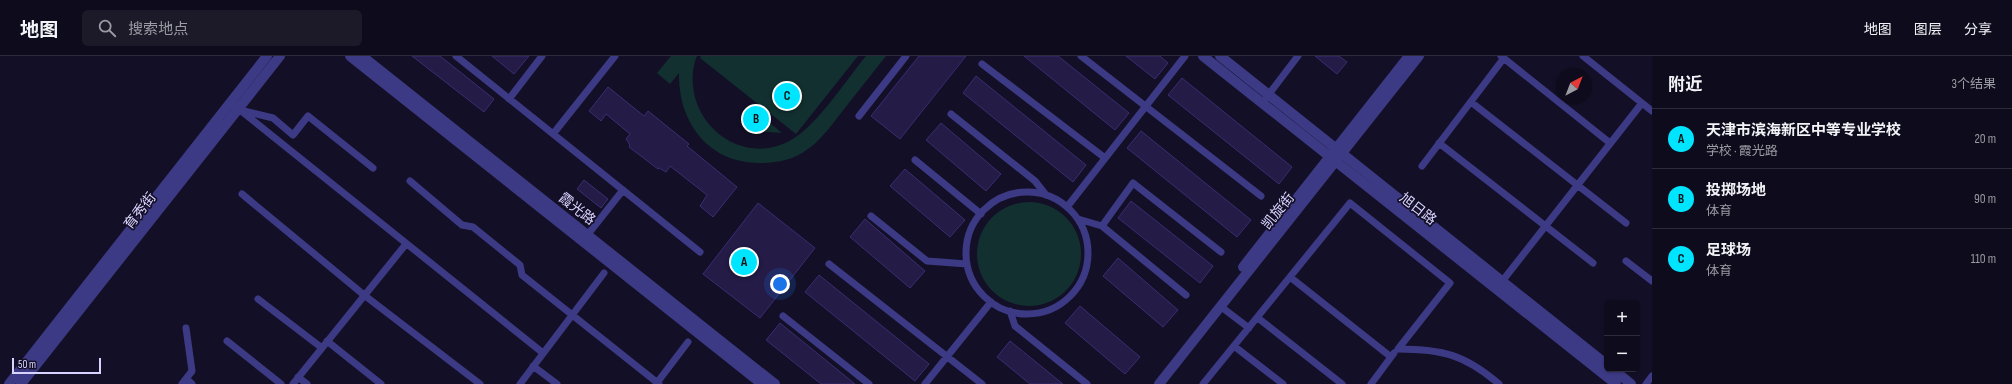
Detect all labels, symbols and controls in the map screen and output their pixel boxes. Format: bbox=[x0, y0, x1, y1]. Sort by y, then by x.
search box bbox=[82, 10, 362, 46]
icon: search bbox=[96, 17, 118, 39]
text: 地图 bbox=[20, 19, 58, 42]
text: 搜索地点 bbox=[128, 20, 188, 39]
text: 地图 bbox=[1864, 21, 1892, 38]
text: 图层 bbox=[1914, 21, 1942, 38]
text: 分享 bbox=[1964, 21, 1992, 38]
north arrow bbox=[1556, 68, 1592, 104]
text: 附近 bbox=[1668, 75, 1702, 95]
text: 3个结果 bbox=[1952, 76, 1996, 92]
pin: C bbox=[774, 81, 800, 111]
pin: B bbox=[743, 104, 769, 134]
text: 天津市滨海新区中等专业学校 bbox=[1706, 121, 1901, 140]
text: A bbox=[1678, 131, 1684, 147]
text: 20 m bbox=[1974, 131, 1996, 147]
text: 学校 · 霞光路 bbox=[1706, 143, 1778, 159]
text: 投掷场地 bbox=[1706, 181, 1766, 200]
street label: 育秀街 bbox=[120, 189, 160, 233]
street label: 霞光路 bbox=[555, 189, 599, 229]
street label: 凯旋街 bbox=[1258, 189, 1298, 233]
street label: 旭日路 bbox=[1396, 189, 1440, 229]
text: B bbox=[1678, 191, 1684, 207]
text: 90 m bbox=[1974, 191, 1996, 207]
text: 体育 bbox=[1706, 203, 1732, 219]
text: 足球场 bbox=[1706, 241, 1751, 260]
pin: A bbox=[731, 247, 757, 277]
text: C bbox=[1678, 251, 1684, 267]
text: 110 m bbox=[1971, 251, 1996, 267]
text: 体育 bbox=[1706, 263, 1732, 279]
your location bbox=[770, 274, 790, 294]
map controls bbox=[1604, 300, 1640, 372]
button: + bbox=[1604, 300, 1640, 336]
button: − bbox=[1604, 336, 1640, 372]
scale bar bbox=[12, 356, 101, 375]
text: 50 m bbox=[18, 358, 36, 371]

